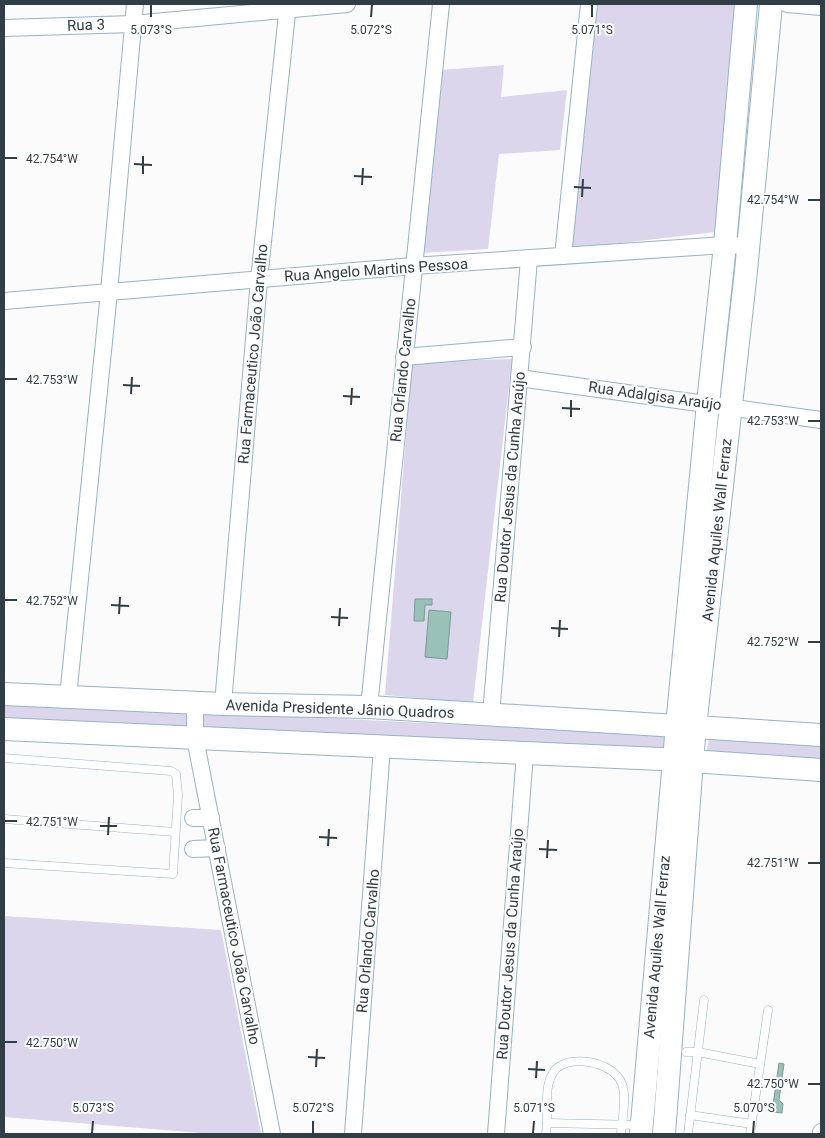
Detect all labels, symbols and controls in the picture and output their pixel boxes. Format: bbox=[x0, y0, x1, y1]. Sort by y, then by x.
street label: Rua 3 bbox=[67, 15, 105, 35]
text: 5.073°S bbox=[130, 23, 172, 37]
text: 5.072°S bbox=[350, 23, 392, 37]
text: 5.071°S bbox=[571, 23, 613, 37]
text: 42.754°W bbox=[26, 152, 78, 166]
text: 42.754°W bbox=[747, 193, 799, 207]
street label: Rua Farmaceutico João Carvalho bbox=[234, 243, 272, 465]
street label: Rua Angelo Martins Pessoa bbox=[283, 255, 469, 285]
street label: Rua Orlando Carvalho bbox=[386, 297, 420, 443]
street label: Rua Doutor Jesus da Cunha Araújo bbox=[491, 371, 529, 603]
text: 42.753°W bbox=[26, 373, 78, 387]
street label: Rua Adalgisa Araújo bbox=[587, 378, 723, 414]
text: 42.753°W bbox=[747, 414, 799, 428]
street label: Avenida Aquiles Wall Ferraz bbox=[698, 438, 736, 622]
text: 42.752°W bbox=[26, 594, 78, 608]
text: 42.752°W bbox=[747, 635, 799, 649]
street label: Avenida Presidente Jânio Quadros bbox=[225, 696, 455, 722]
text: 42.751°W bbox=[26, 815, 78, 829]
street label: Rua Farmaceutico João Carvalho bbox=[204, 826, 264, 1046]
street label: Rua Doutor Jesus da Cunha Araújo bbox=[493, 828, 527, 1060]
street label: Avenida Aquiles Wall Ferraz bbox=[640, 855, 674, 1039]
text: 42.751°W bbox=[747, 856, 799, 870]
street label: Rua Orlando Carvalho bbox=[353, 868, 383, 1014]
text: 42.750°W bbox=[26, 1036, 78, 1050]
text: 42.750°W bbox=[747, 1077, 799, 1091]
text: 5.073°S bbox=[72, 1101, 114, 1115]
text: 5.072°S bbox=[292, 1101, 334, 1115]
text: 5.071°S bbox=[513, 1101, 555, 1115]
text: 5.070°S bbox=[733, 1101, 775, 1115]

